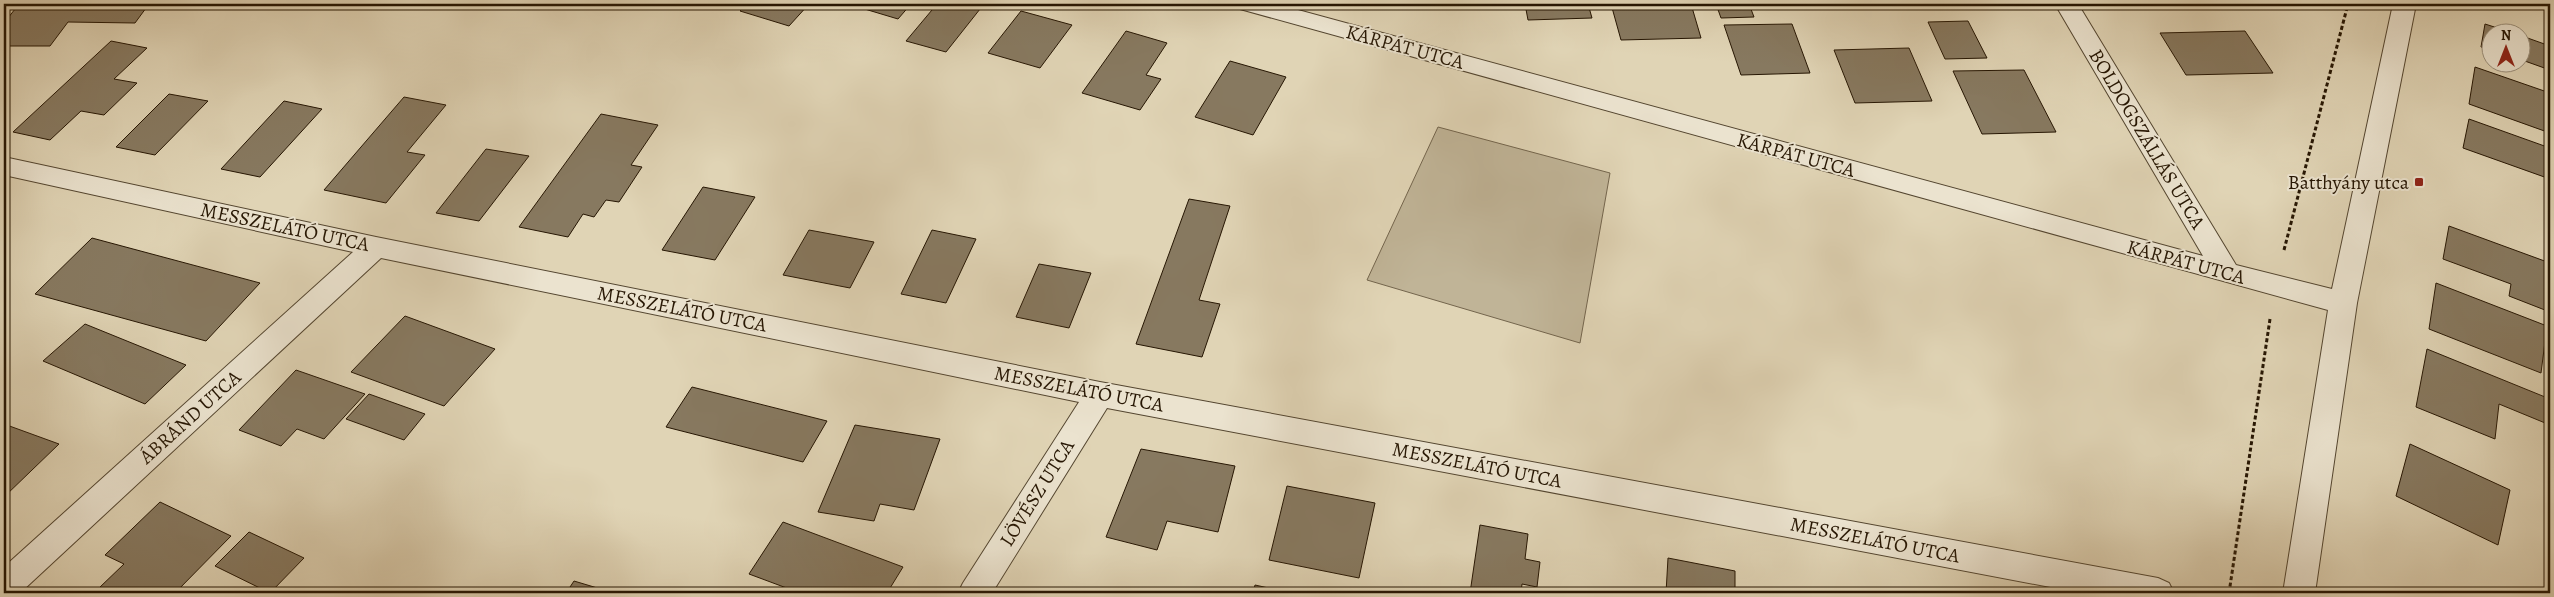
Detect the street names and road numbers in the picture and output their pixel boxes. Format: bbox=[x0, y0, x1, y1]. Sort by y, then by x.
street label: KÁRPÁT UTCA bbox=[1343, 18, 1467, 76]
street label: BOLDOGSZÁLLÁS UTCA bbox=[2083, 44, 2212, 234]
street label: KÁRPÁT UTCA bbox=[1734, 126, 1858, 184]
street label: MESSZELÁTÓ UTCA bbox=[198, 196, 372, 258]
street label: KÁRPÁT UTCA bbox=[2124, 233, 2248, 291]
street label: MESSZELÁTÓ UTCA bbox=[595, 279, 769, 339]
street label: MESSZELÁTÓ UTCA bbox=[992, 359, 1166, 419]
street label: ÁBRÁND UTCA bbox=[133, 364, 247, 471]
street label: LÖVÉSZ UTCA bbox=[993, 434, 1081, 552]
street label: MESSZELÁTÓ UTCA bbox=[1390, 435, 1564, 495]
street label: MESSZELÁTÓ UTCA bbox=[1788, 510, 1962, 570]

